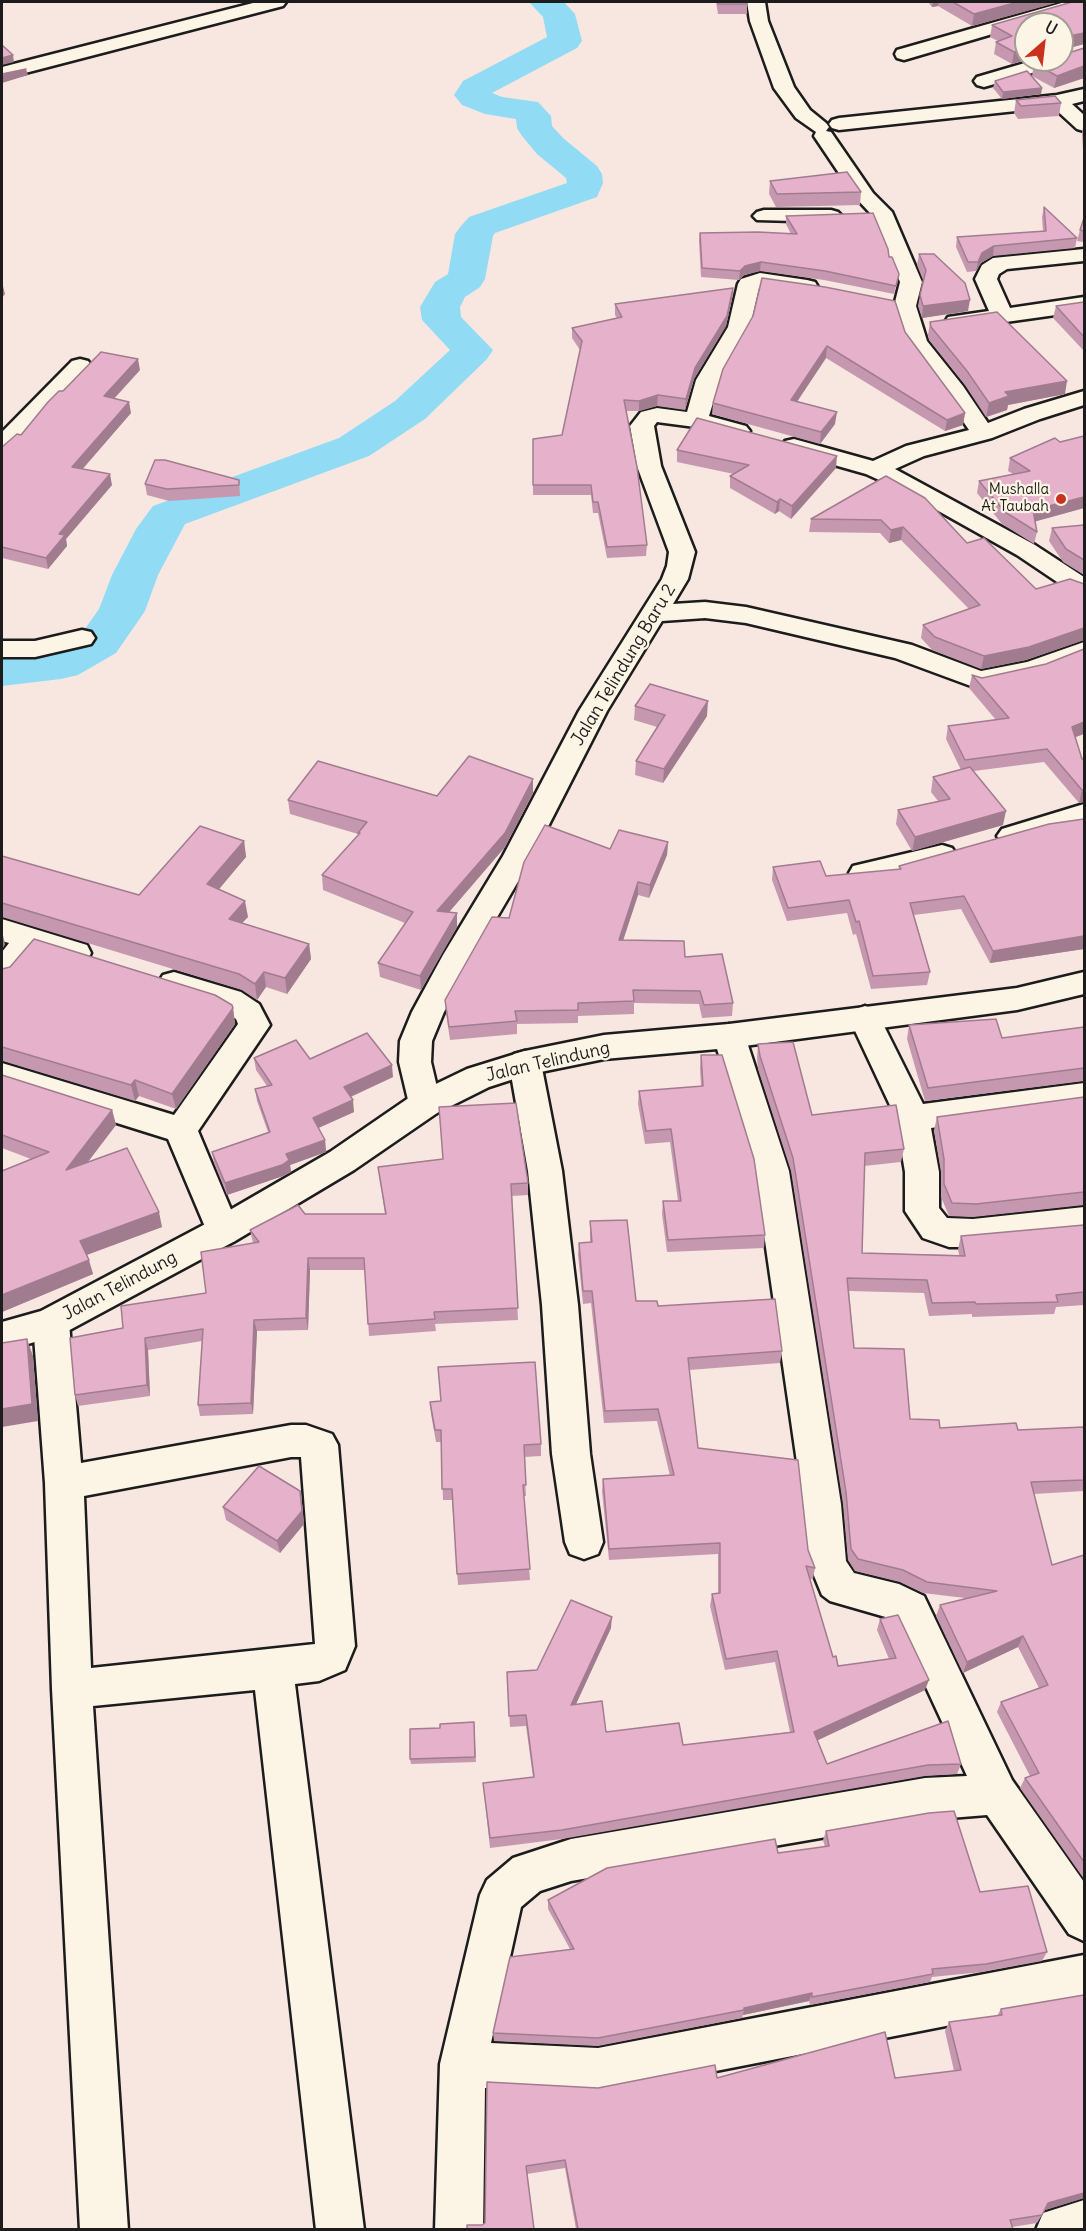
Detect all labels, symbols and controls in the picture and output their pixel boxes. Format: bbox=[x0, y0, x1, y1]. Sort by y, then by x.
north arrow bbox=[1014, 12, 1074, 72]
text: U bbox=[1042, 16, 1061, 39]
place label: Mushalla At Taubah bbox=[981, 481, 1049, 516]
marker: Mushalla At Taubah bbox=[1054, 492, 1068, 506]
street label: Jalan Telindung Baru 2 bbox=[567, 580, 681, 750]
street label: Jalan Telindung bbox=[484, 1037, 612, 1087]
street label: Jalan Telindung bbox=[59, 1247, 181, 1325]

